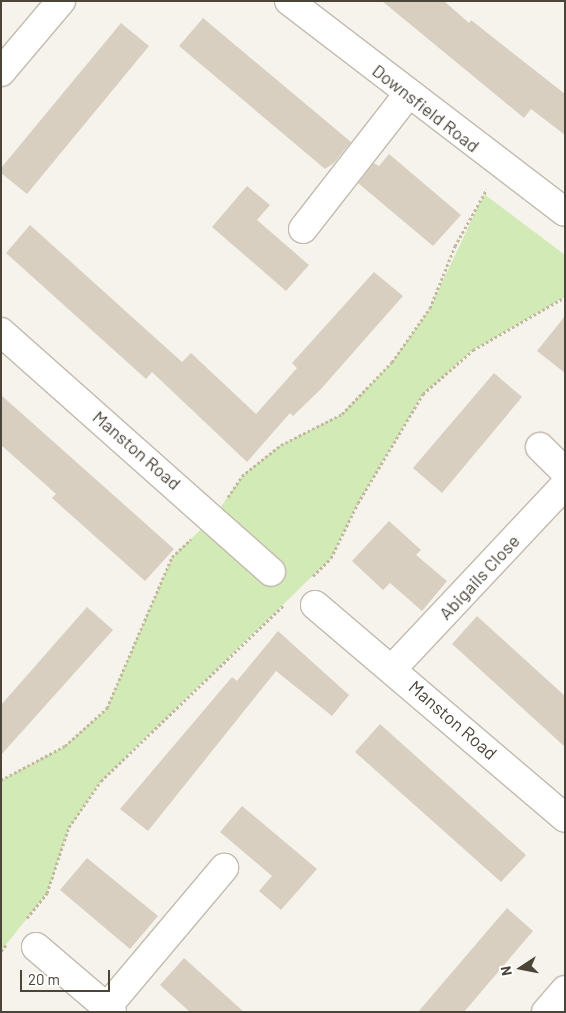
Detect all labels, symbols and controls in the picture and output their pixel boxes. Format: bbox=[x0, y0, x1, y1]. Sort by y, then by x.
street label: Downsfield Road bbox=[368, 60, 484, 156]
street label: Manston Road bbox=[89, 406, 185, 494]
street label: Abigails Close bbox=[434, 530, 524, 624]
street label: Manston Road bbox=[405, 676, 501, 764]
north arrow bbox=[496, 943, 546, 993]
scale bar bbox=[22, 960, 112, 992]
text: N bbox=[497, 965, 515, 977]
text: 20 m bbox=[28, 970, 60, 988]

